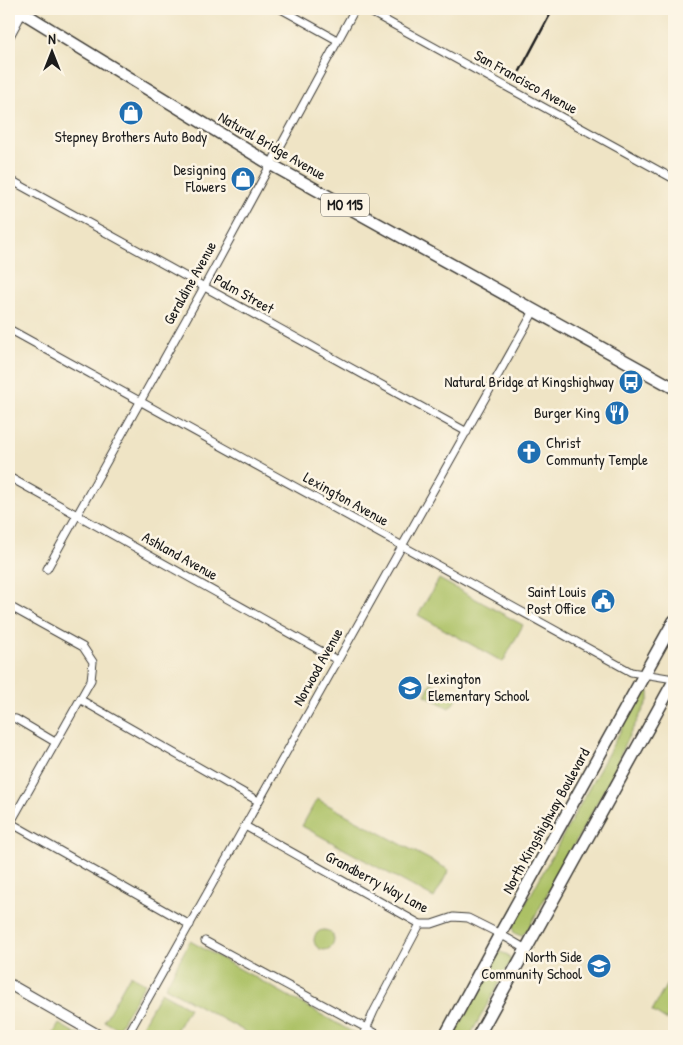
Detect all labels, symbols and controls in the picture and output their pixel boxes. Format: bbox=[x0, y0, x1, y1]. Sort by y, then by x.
north arrow bbox=[28, 28, 78, 78]
text: N bbox=[48, 29, 56, 48]
street label: San Francisco Avenue bbox=[471, 44, 582, 119]
shop icon: Stepney Brothers Auto Body bbox=[118, 100, 144, 126]
street label: Natural Bridge Avenue bbox=[215, 106, 330, 185]
place label: Stepney Brothers Auto Body bbox=[55, 126, 207, 147]
place label: Designing Flowers bbox=[173, 159, 226, 197]
shop icon: Designing Flowers bbox=[230, 166, 256, 192]
road number: MO 115 bbox=[321, 194, 369, 216]
street label: Geraldine Avenue bbox=[158, 237, 221, 328]
street label: Palm Street bbox=[210, 268, 279, 319]
bus stop icon: Natural Bridge at Kingshighway bbox=[618, 369, 644, 395]
place label: Natural Bridge at Kingshighway bbox=[444, 371, 614, 392]
restaurant icon: Burger King bbox=[604, 400, 630, 426]
place label: Burger King bbox=[534, 402, 600, 423]
place label: Christ Communty Temple bbox=[546, 432, 648, 470]
church icon: Christ Communty Temple bbox=[516, 439, 542, 465]
street label: Lexington Avenue bbox=[300, 466, 393, 531]
street label: Ashland Avenue bbox=[139, 526, 222, 585]
place label: Saint Louis Post Office bbox=[527, 581, 586, 619]
public building icon: Saint Louis Post Office bbox=[590, 588, 616, 614]
street label: Norwood Avenue bbox=[287, 624, 348, 710]
place label: Lexington Elementary School bbox=[428, 668, 529, 706]
school or university icon: Lexington Elementary School bbox=[397, 675, 423, 701]
street label: North Kingshighway Boulevard bbox=[497, 744, 594, 897]
street label: Grandberry Way Lane bbox=[322, 846, 433, 918]
place label: North Side Community School bbox=[481, 946, 582, 984]
school or university icon: North Side Community School bbox=[586, 953, 612, 979]

